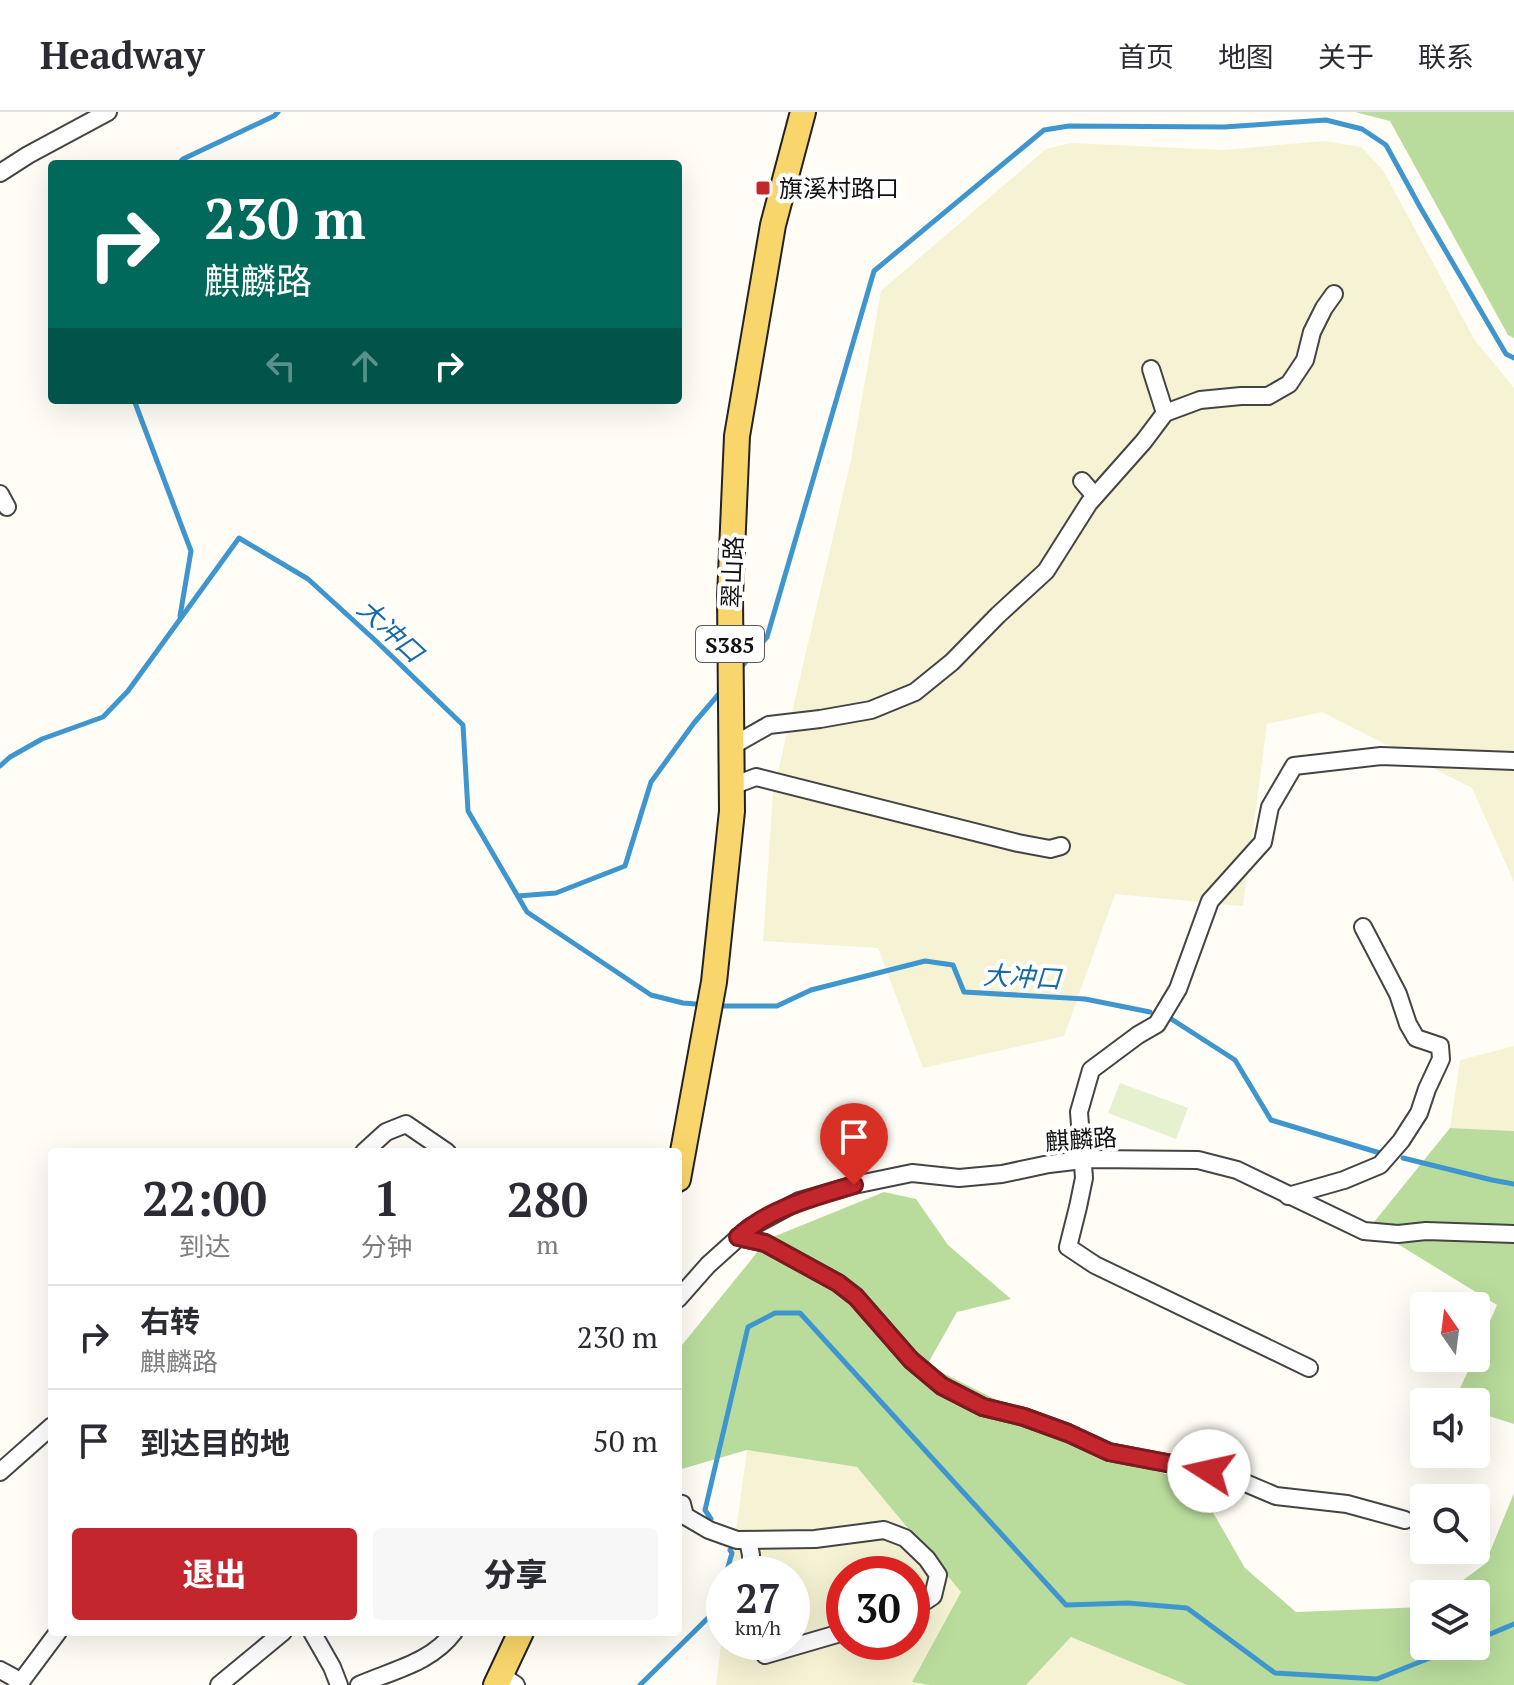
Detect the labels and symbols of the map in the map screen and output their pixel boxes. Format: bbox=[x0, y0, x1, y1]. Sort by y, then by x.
place label: 旗溪村路口 bbox=[779, 172, 899, 204]
marker: 旗溪村路口 bbox=[754, 179, 772, 197]
street label: 翠山路 bbox=[715, 535, 749, 609]
water label: 大冲口 bbox=[351, 591, 433, 670]
road number: S385 bbox=[696, 626, 764, 662]
water label: 大冲口 bbox=[982, 957, 1064, 995]
pin bbox=[820, 1103, 888, 1185]
street label: 麒麟路 bbox=[1044, 1121, 1118, 1157]
north arrow bbox=[1410, 1292, 1490, 1372]
position arrow bbox=[1167, 1429, 1251, 1513]
speed limit sign: 30 bbox=[826, 1556, 930, 1660]

